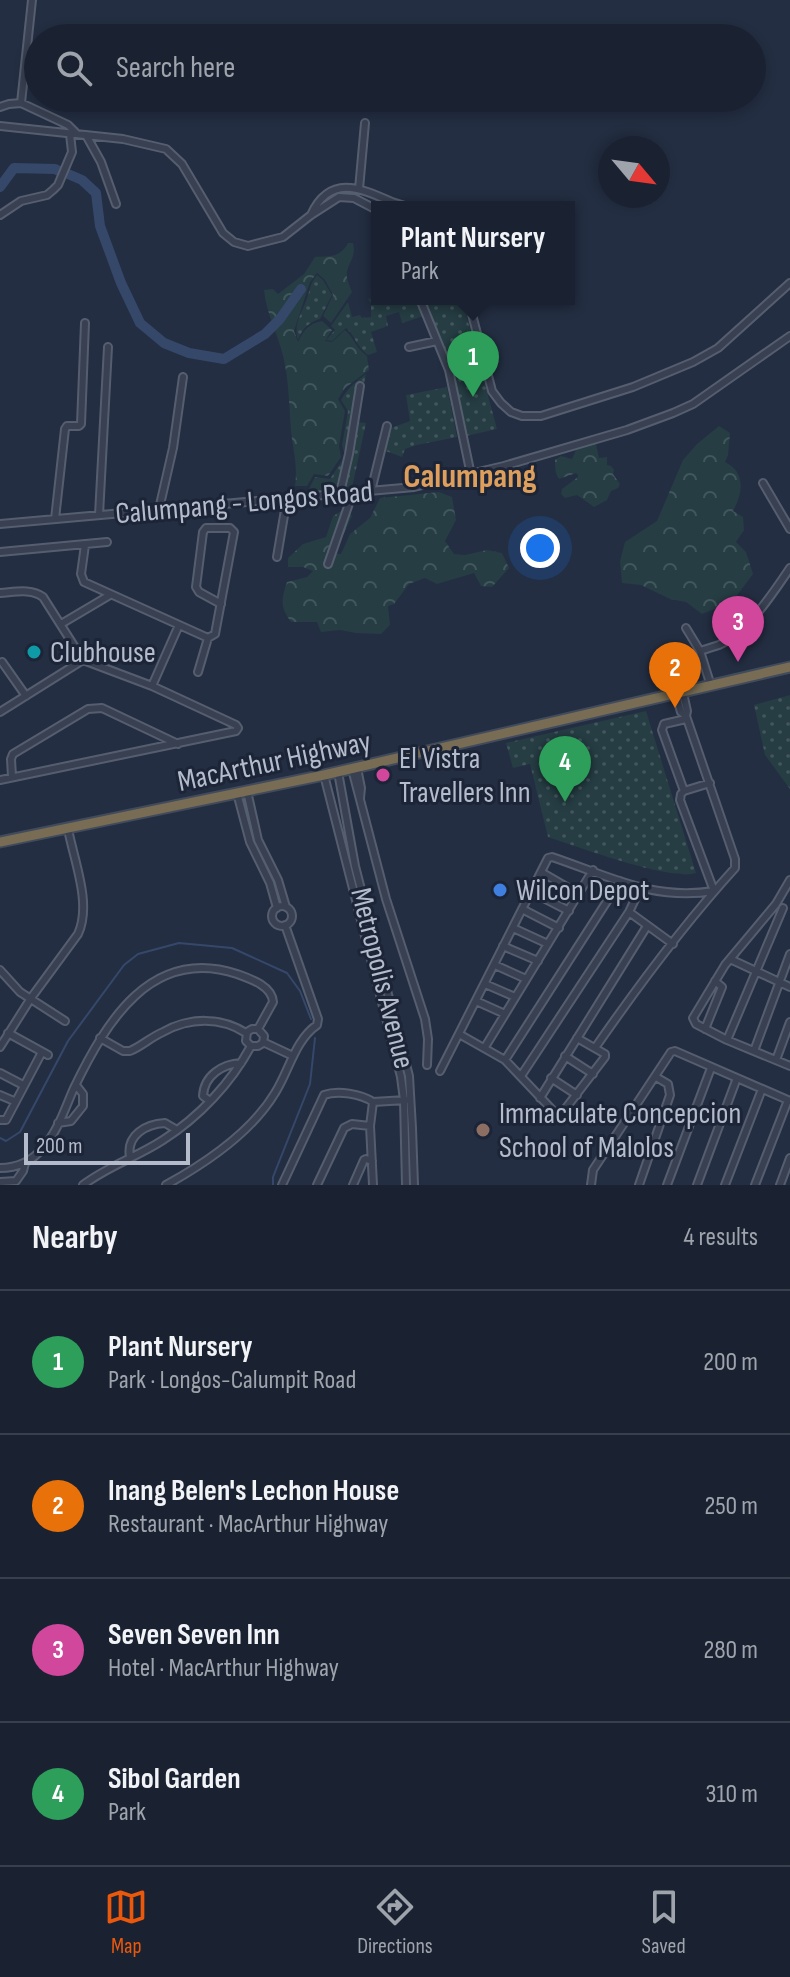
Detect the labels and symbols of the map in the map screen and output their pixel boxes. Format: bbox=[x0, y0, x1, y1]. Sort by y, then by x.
north arrow bbox=[598, 136, 670, 208]
pin: 1 bbox=[447, 331, 499, 397]
district label: Calumpang bbox=[403, 456, 537, 497]
street label: Calumpang - Longos Road bbox=[114, 474, 374, 532]
your location bbox=[520, 528, 560, 568]
pin: 3 bbox=[712, 596, 764, 662]
place label: Clubhouse bbox=[50, 635, 156, 671]
pin: 2 bbox=[649, 642, 701, 708]
marker: Clubhouse bbox=[25, 643, 43, 661]
street label: MacArthur Highway bbox=[174, 724, 375, 800]
pin: 4 bbox=[539, 736, 591, 802]
place label: El Vistra Travellers Inn bbox=[399, 741, 531, 811]
marker: El Vistra Travellers Inn bbox=[374, 766, 392, 784]
place label: Wilcon Depot bbox=[516, 873, 649, 909]
marker: Wilcon Depot bbox=[491, 881, 509, 899]
street label: Metropolis Avenue bbox=[342, 884, 422, 1072]
place label: Immaculate Concepcion School of Malolos bbox=[499, 1096, 741, 1166]
marker: Immaculate Concepcion School of Malolos bbox=[474, 1121, 492, 1139]
scale bar bbox=[24, 1129, 190, 1165]

